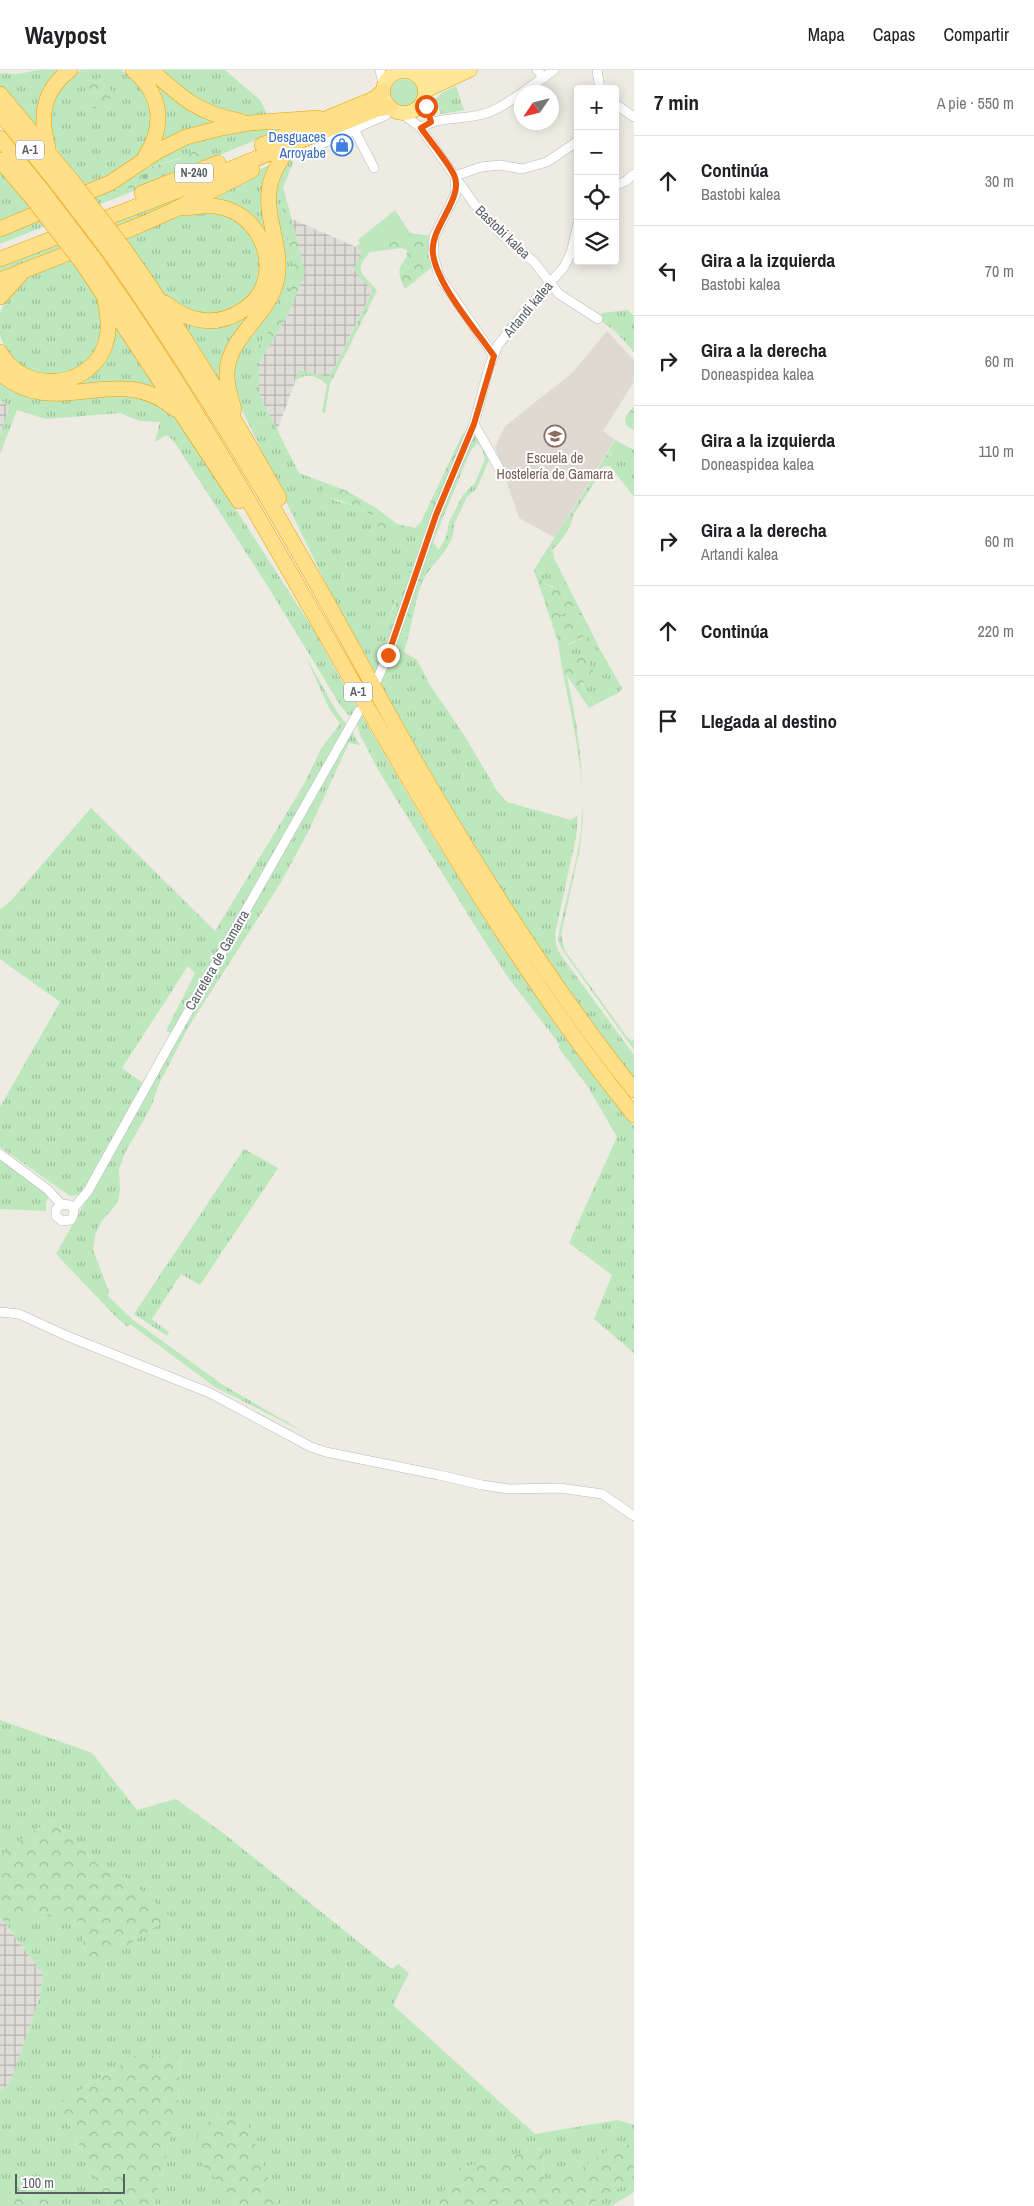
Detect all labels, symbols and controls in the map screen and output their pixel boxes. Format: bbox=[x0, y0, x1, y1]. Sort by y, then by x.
text: Waypost bbox=[25, 19, 106, 51]
text: Mapa bbox=[808, 22, 845, 47]
text: Capas bbox=[873, 22, 915, 47]
text: Compartir bbox=[943, 22, 1009, 47]
north arrow bbox=[514, 85, 559, 130]
map controls bbox=[574, 85, 619, 265]
button: + bbox=[574, 85, 619, 130]
text: 7 min bbox=[654, 88, 699, 117]
text: A pie · 550 m bbox=[937, 92, 1014, 114]
route start bbox=[415, 95, 438, 118]
place label: Desguaces Arroyabe bbox=[269, 128, 326, 162]
button: − bbox=[574, 130, 619, 175]
shop icon: Desguaces Arroyabe bbox=[330, 133, 354, 157]
road number: A-1 bbox=[16, 140, 44, 160]
text: Continúa bbox=[701, 157, 769, 183]
road number: N-240 bbox=[175, 164, 213, 182]
icon: ahead bbox=[654, 167, 682, 195]
text: 30 m bbox=[985, 170, 1014, 192]
button: locate bbox=[574, 175, 619, 220]
text: Bastobi kalea bbox=[701, 183, 781, 205]
street label: Bastobi kalea bbox=[472, 201, 535, 263]
button: layers bbox=[574, 220, 619, 265]
text: Gira a la izquierda bbox=[701, 247, 835, 273]
icon: left bbox=[654, 257, 682, 285]
text: 70 m bbox=[985, 260, 1014, 282]
text: Bastobi kalea bbox=[701, 273, 781, 295]
street label: Artandi kalea bbox=[499, 277, 557, 341]
text: Gira a la derecha bbox=[701, 337, 827, 363]
icon: right bbox=[654, 347, 682, 375]
text: 60 m bbox=[985, 350, 1014, 372]
text: Doneaspidea kalea bbox=[701, 363, 814, 385]
school or university icon: Escuela de Hostelería de Gamarra bbox=[543, 424, 567, 448]
text: Gira a la izquierda bbox=[701, 427, 835, 453]
icon: left bbox=[654, 437, 682, 465]
text: 110 m bbox=[978, 440, 1014, 462]
place label: Escuela de Hostelería de Gamarra bbox=[497, 449, 614, 483]
text: Doneaspidea kalea bbox=[701, 453, 814, 475]
text: Gira a la derecha bbox=[701, 517, 827, 543]
icon: right bbox=[654, 527, 682, 555]
text: 60 m bbox=[985, 530, 1014, 552]
text: Artandi kalea bbox=[701, 543, 778, 565]
icon: ahead bbox=[654, 617, 682, 645]
text: Continúa bbox=[701, 618, 769, 644]
text: 220 m bbox=[978, 620, 1014, 642]
route end bbox=[377, 644, 400, 667]
road number: A-1 bbox=[344, 682, 372, 702]
icon: arrive bbox=[654, 707, 682, 735]
text: Llegada al destino bbox=[701, 708, 837, 734]
street label: Carretera de Gamarra bbox=[181, 906, 253, 1013]
scale bar bbox=[15, 2171, 125, 2194]
text: 100 m bbox=[22, 2174, 54, 2192]

